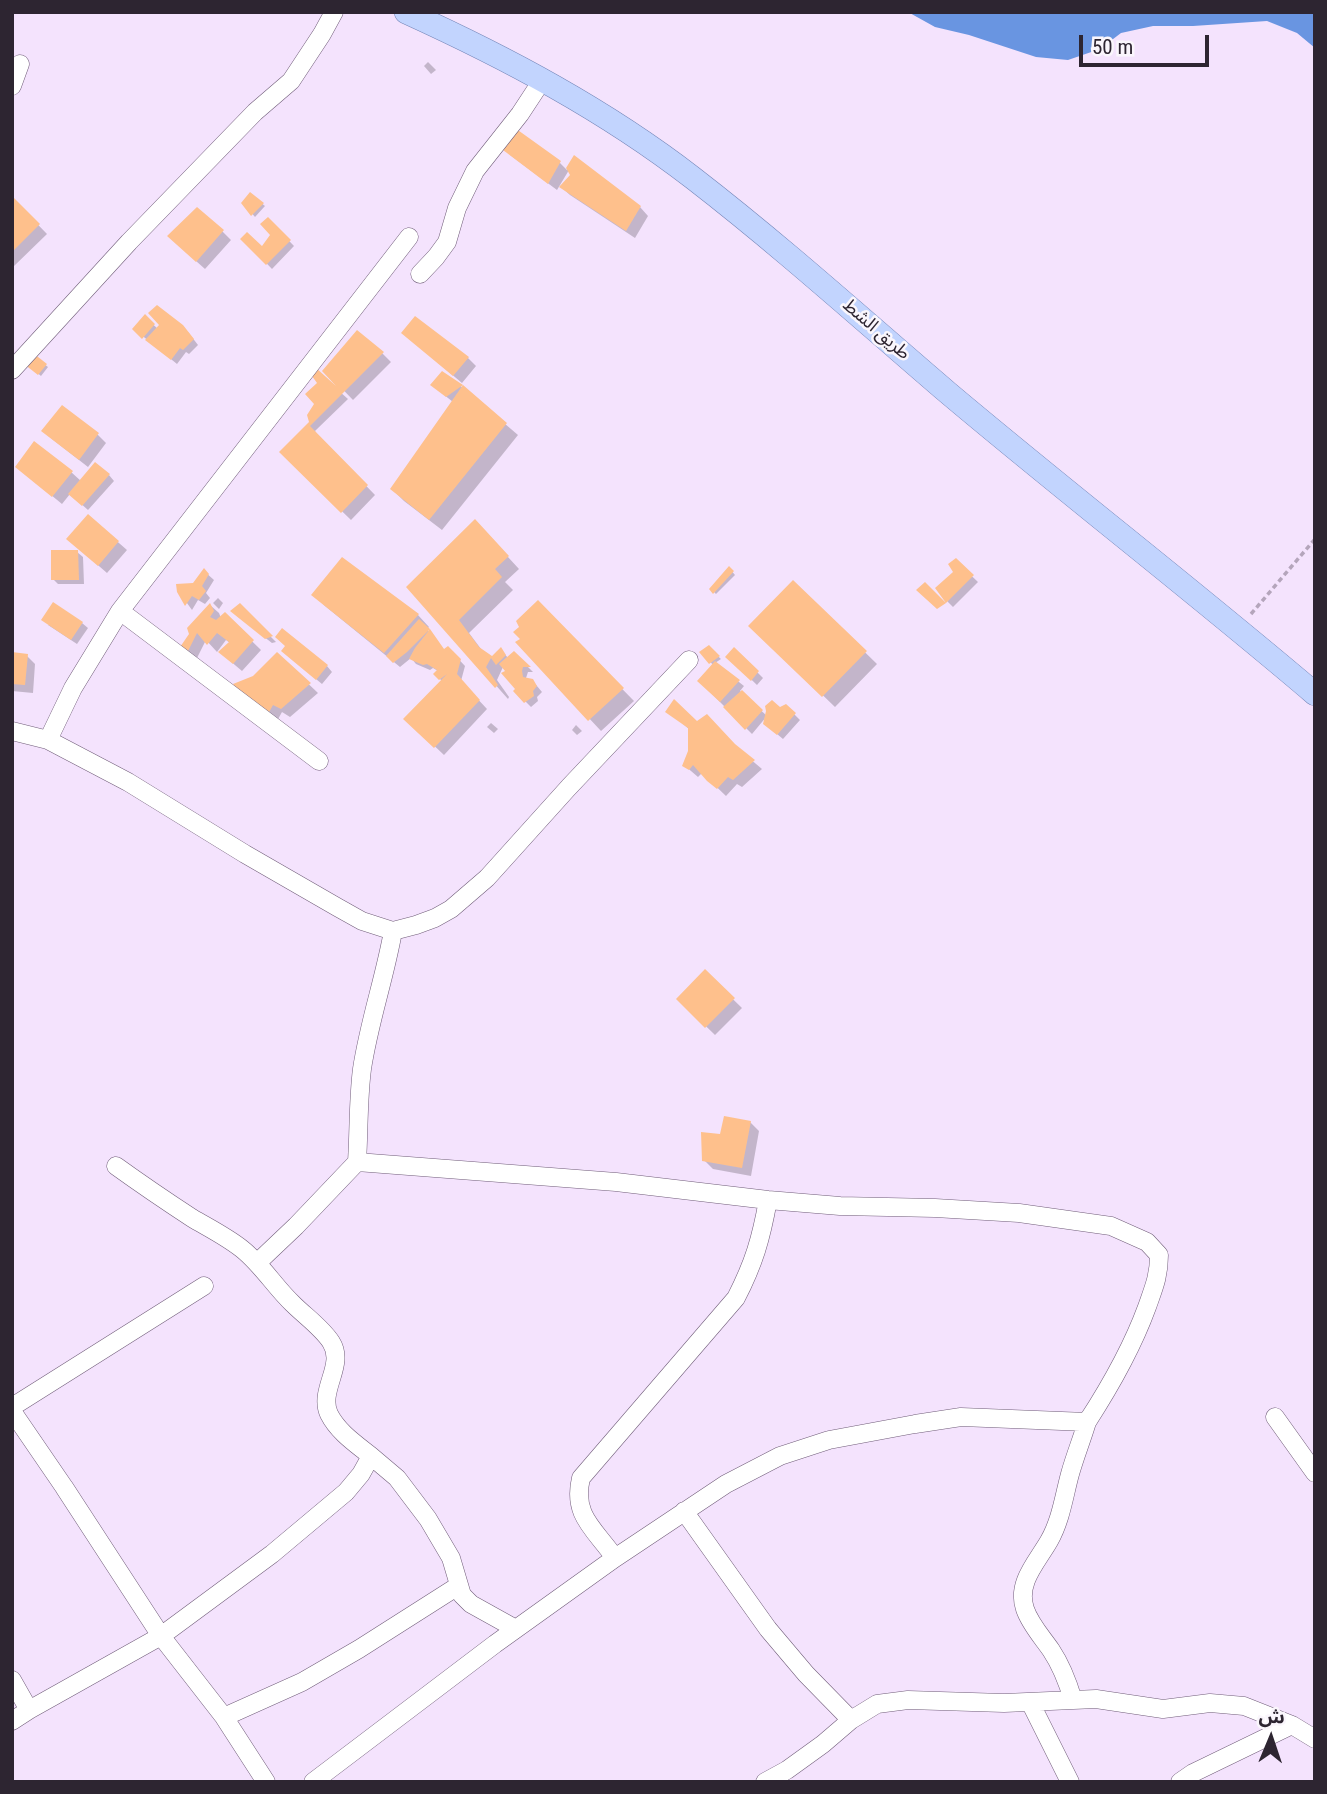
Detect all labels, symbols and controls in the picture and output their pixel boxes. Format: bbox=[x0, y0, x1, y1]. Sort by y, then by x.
scale bar bbox=[1082, 21, 1212, 65]
text: 50 m bbox=[1092, 35, 1133, 59]
street label: طريق الشط bbox=[838, 295, 914, 365]
north arrow bbox=[1236, 1703, 1306, 1773]
text: ش bbox=[1258, 1705, 1285, 1728]

